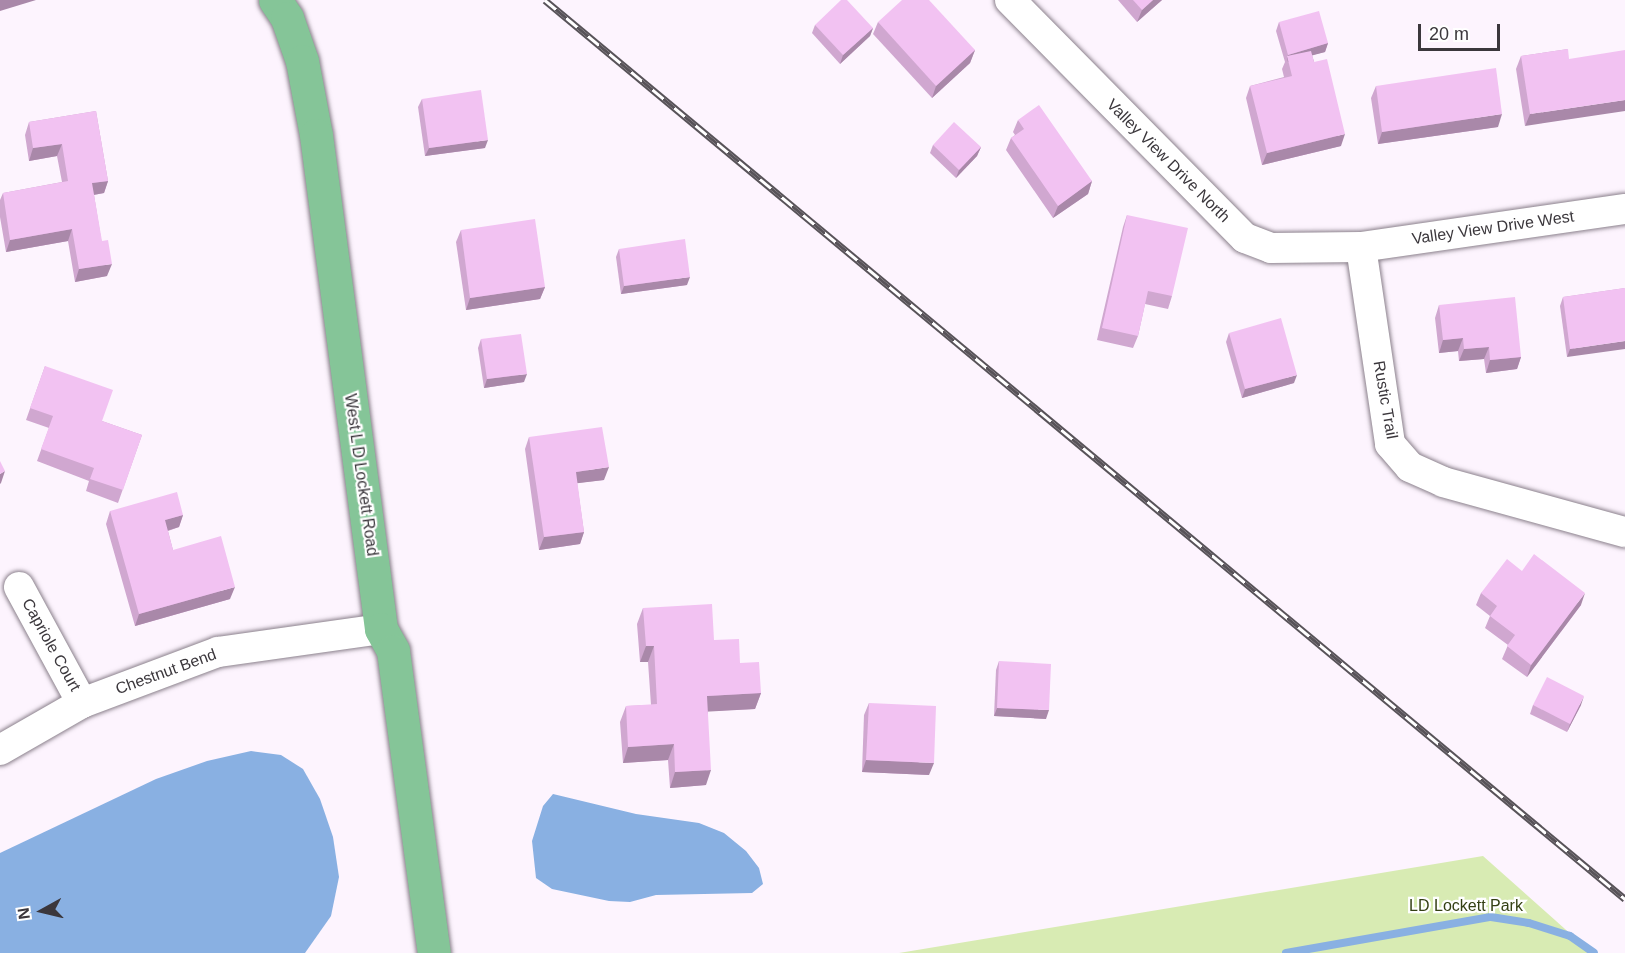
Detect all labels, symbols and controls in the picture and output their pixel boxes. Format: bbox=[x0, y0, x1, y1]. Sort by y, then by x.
scale bar bbox=[1421, 12, 1504, 50]
text: 20 m bbox=[1429, 24, 1469, 44]
street label: Valley View Drive North bbox=[1102, 95, 1234, 227]
street label: Valley View Drive West bbox=[1411, 207, 1575, 249]
street label: Rustic Trail bbox=[1369, 359, 1401, 441]
street label: West L D Lockett Road bbox=[340, 392, 382, 558]
street label: Capriole Court bbox=[18, 595, 84, 695]
street label: Chestnut Bend bbox=[113, 645, 219, 699]
north arrow bbox=[12, 881, 72, 941]
park label: LD Lockett Park bbox=[1409, 896, 1523, 916]
text: N bbox=[14, 907, 33, 920]

